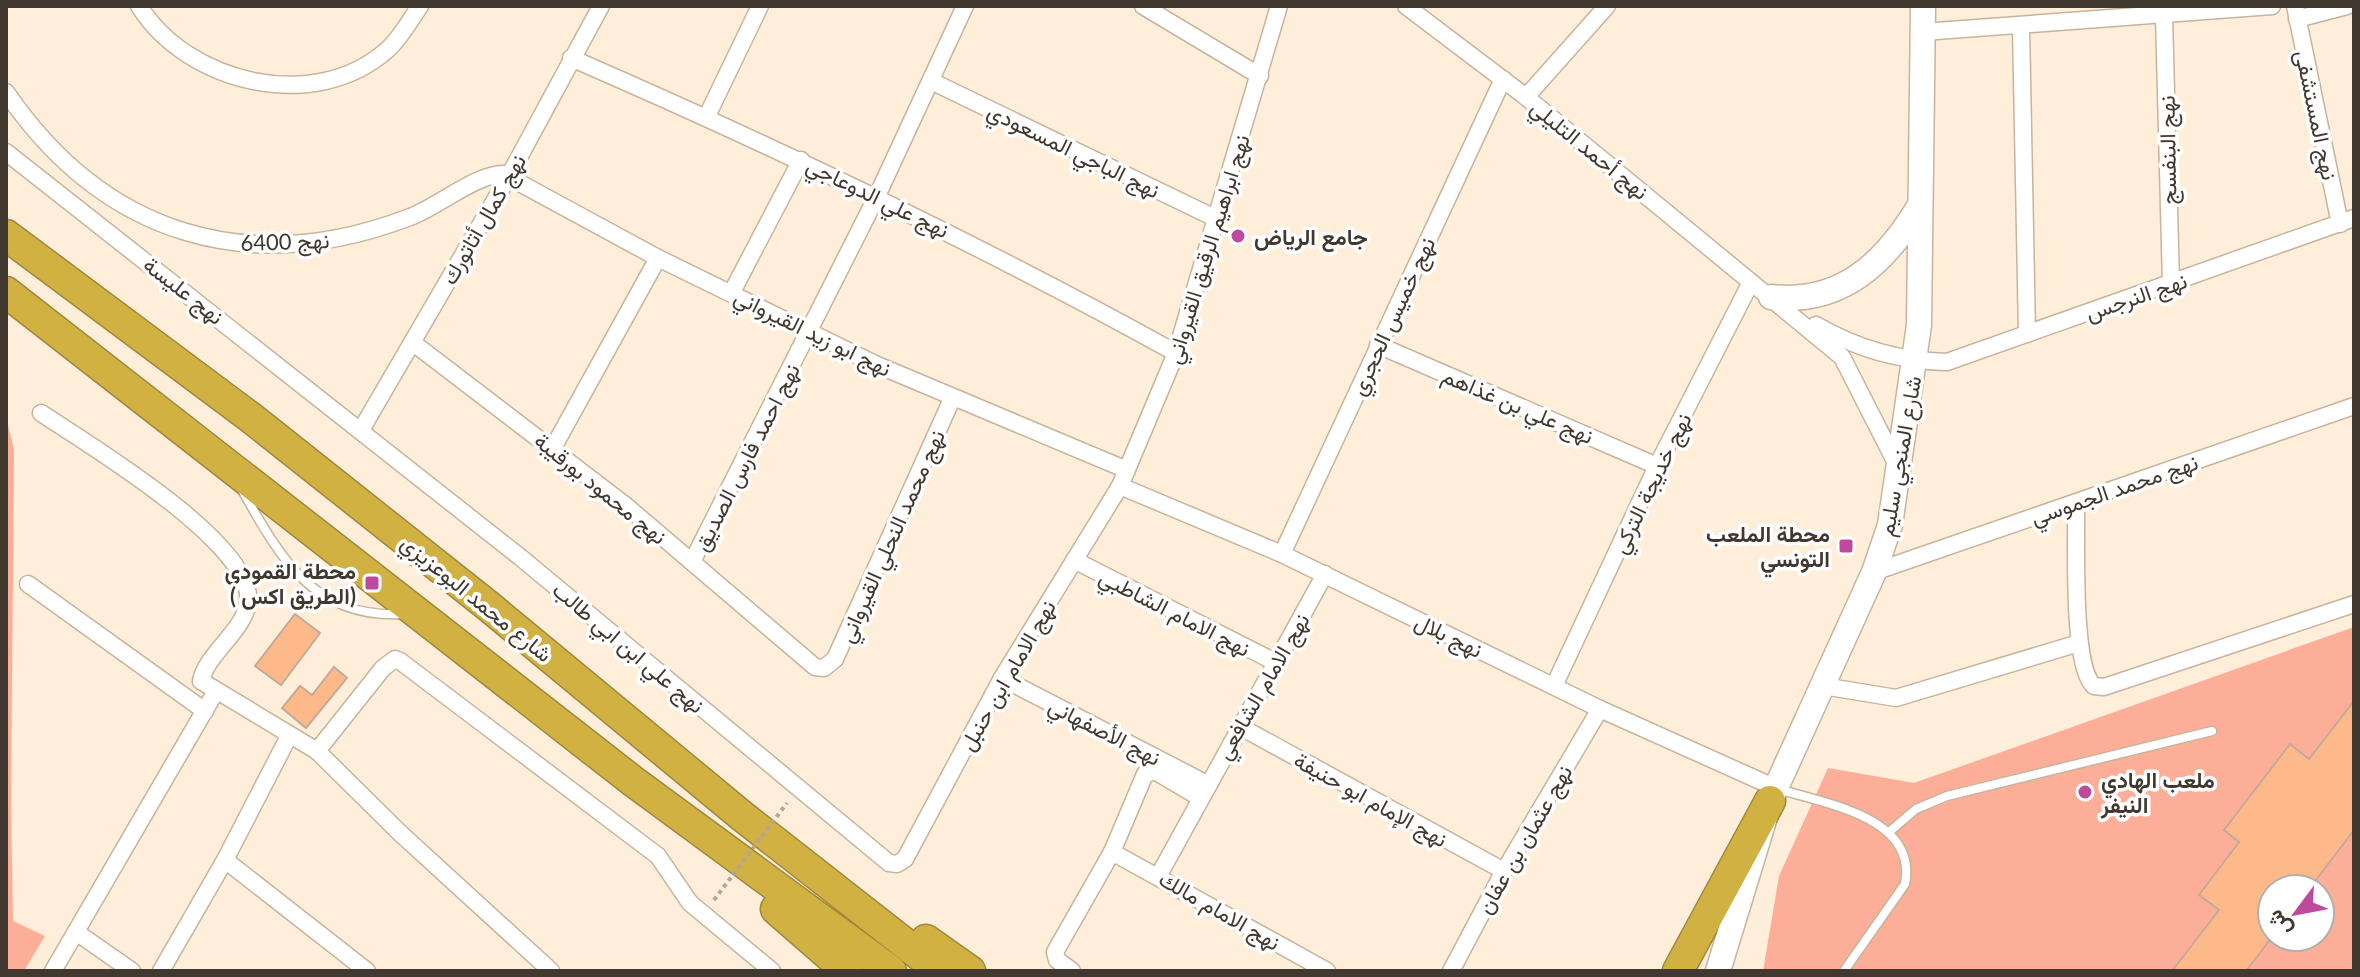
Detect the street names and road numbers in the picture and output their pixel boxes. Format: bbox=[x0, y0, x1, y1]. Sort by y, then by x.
street label: نهج المستشفى bbox=[2288, 47, 2344, 183]
street label: نهج أحمد التليلي bbox=[1522, 93, 1654, 209]
street label: نهج البنفسج bbox=[2153, 95, 2183, 205]
street label: نهج الباجي المسعودي bbox=[981, 97, 1165, 209]
street label: نهج ابراهيم الرقيق القيرواني bbox=[1159, 131, 1260, 369]
street label: نهج كمال أتاتورك bbox=[435, 149, 533, 290]
street label: نهج علي الدوعاجي bbox=[800, 151, 954, 249]
street label: نهج 6400 bbox=[240, 226, 330, 258]
street label: نهج خميس الحجري bbox=[1343, 233, 1446, 402]
street label: نهج عليسة bbox=[137, 250, 230, 331]
street label: نهج النرجس bbox=[2082, 266, 2191, 328]
street label: نهج ابو زيد القيرواني bbox=[727, 282, 896, 387]
street label: نهج احمد فارس الصديق bbox=[687, 359, 807, 556]
street label: نهج علي بن غذاهم bbox=[1436, 361, 1598, 455]
street label: شارع المنجي سليم bbox=[1872, 374, 1932, 539]
street label: نهج خديجة التركي bbox=[1605, 408, 1702, 560]
street label: نهج محمد النحلي القيرواني bbox=[832, 425, 956, 649]
street label: نهج محمود بورقيبة bbox=[528, 426, 673, 551]
street label: نهج محمد الجموسي bbox=[2027, 448, 2203, 536]
street label: شارع محمد البوعزيزي bbox=[392, 529, 558, 672]
street label: نهج الامام الشاطبي bbox=[1092, 562, 1255, 667]
street label: نهج علي ابن ابي طالب bbox=[544, 576, 710, 723]
street label: نهج الامام ابن حنبل bbox=[953, 595, 1063, 756]
street label: نهج بلال bbox=[1410, 607, 1487, 665]
street label: نهج الامام الشافعي bbox=[1209, 608, 1320, 767]
street label: نهج الأصفهاني bbox=[1042, 691, 1166, 776]
street label: نهج الإمام ابو حنيفة bbox=[1289, 746, 1452, 854]
street label: نهج عثمان بن عفان bbox=[1470, 760, 1579, 919]
street label: نهج الامام مالك bbox=[1154, 864, 1285, 957]

